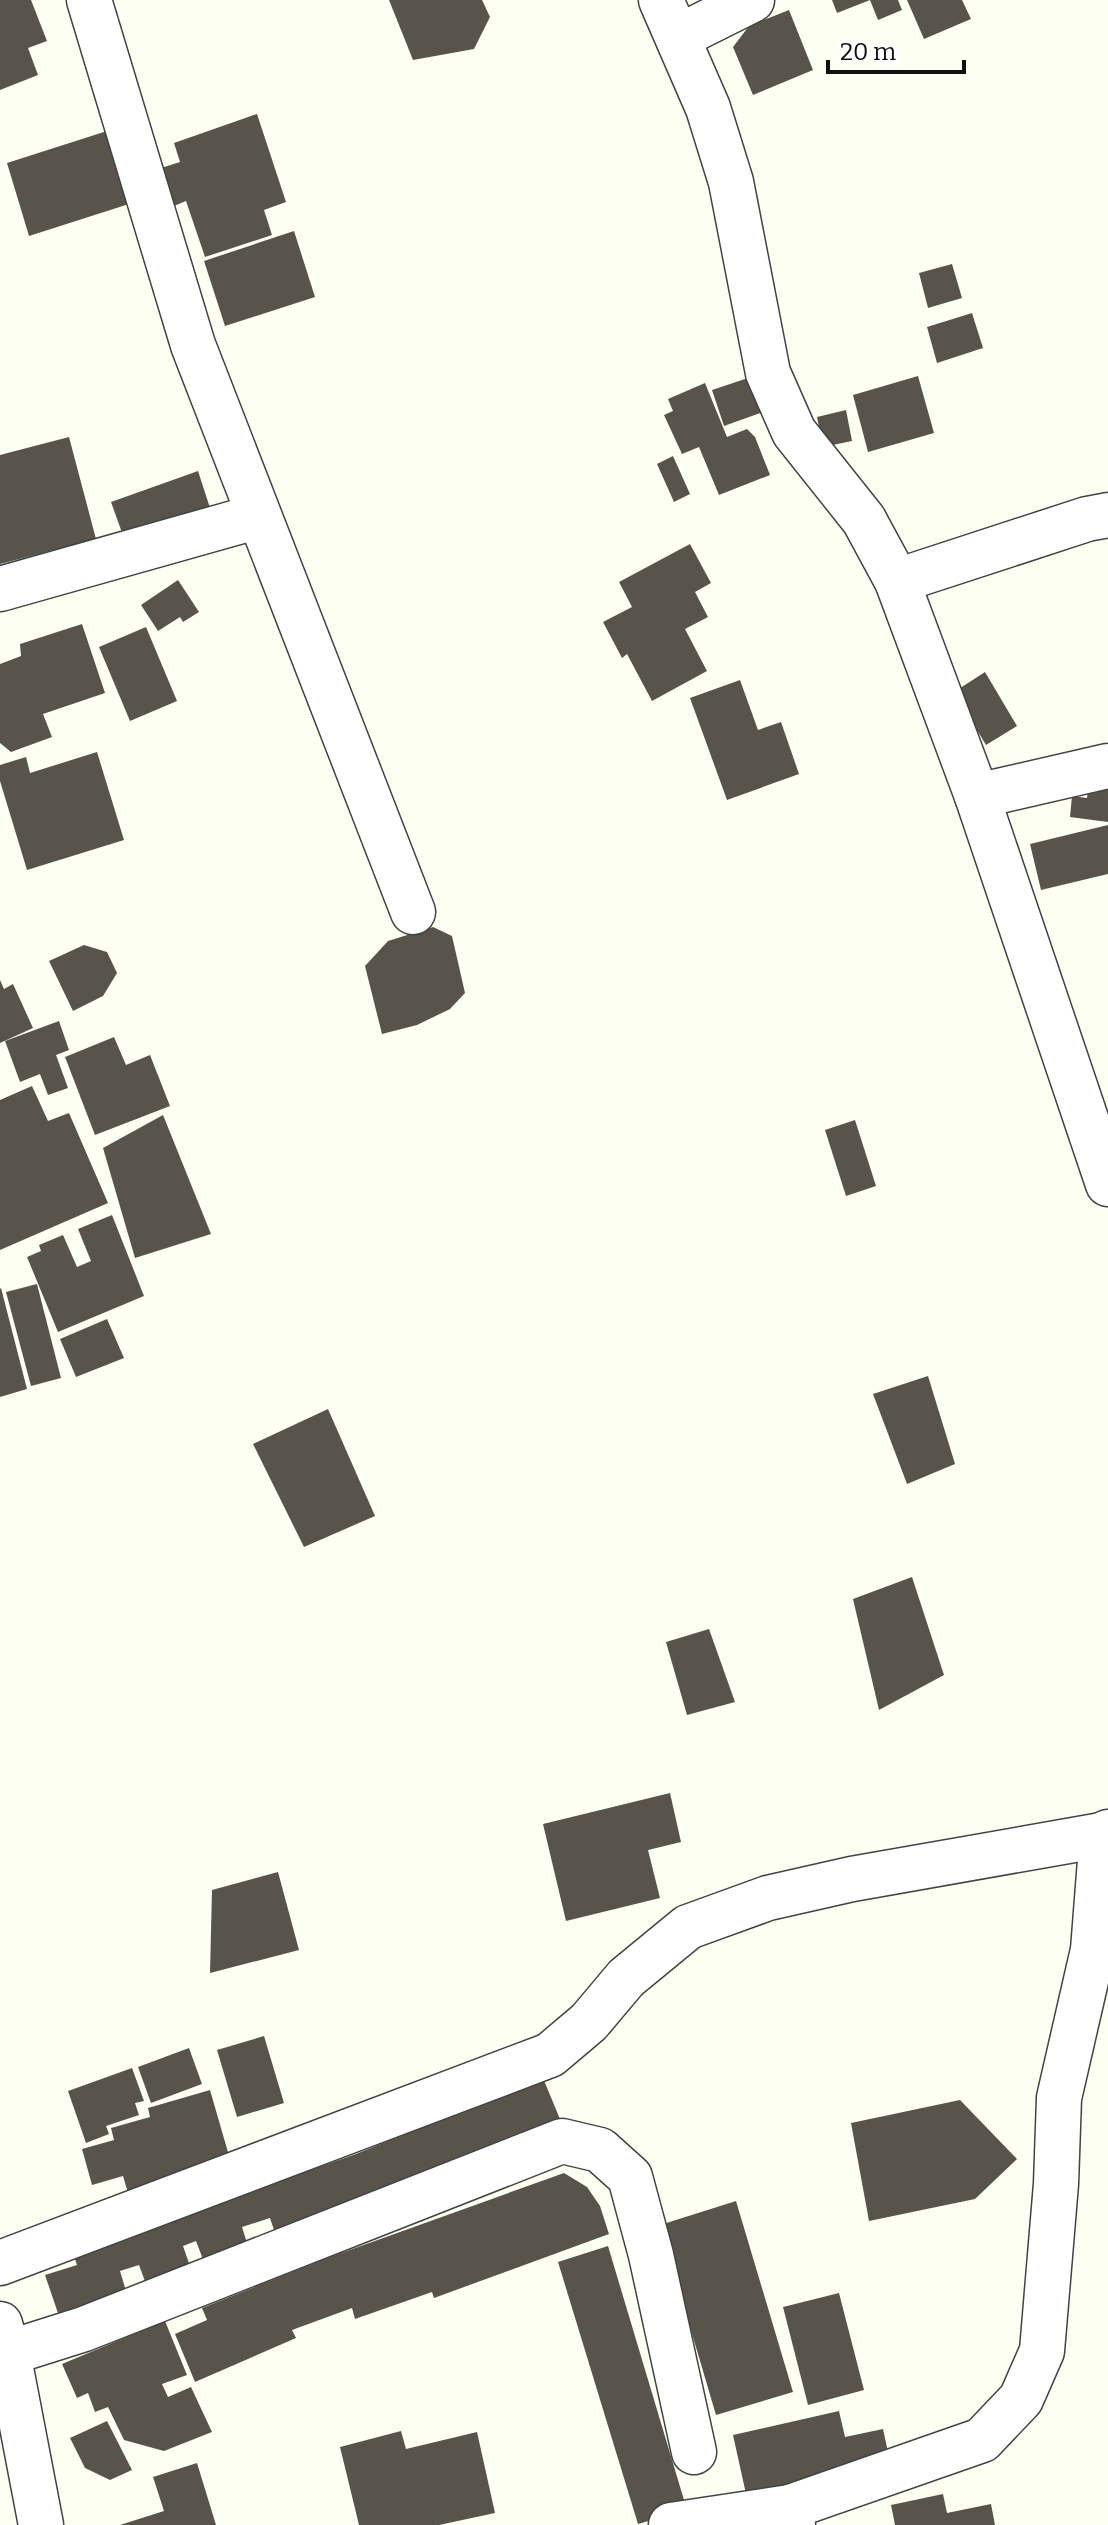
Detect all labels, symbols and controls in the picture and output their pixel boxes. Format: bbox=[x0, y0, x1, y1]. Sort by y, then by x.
scale bar bbox=[828, 24, 964, 74]
text: 20 m bbox=[840, 38, 896, 66]

